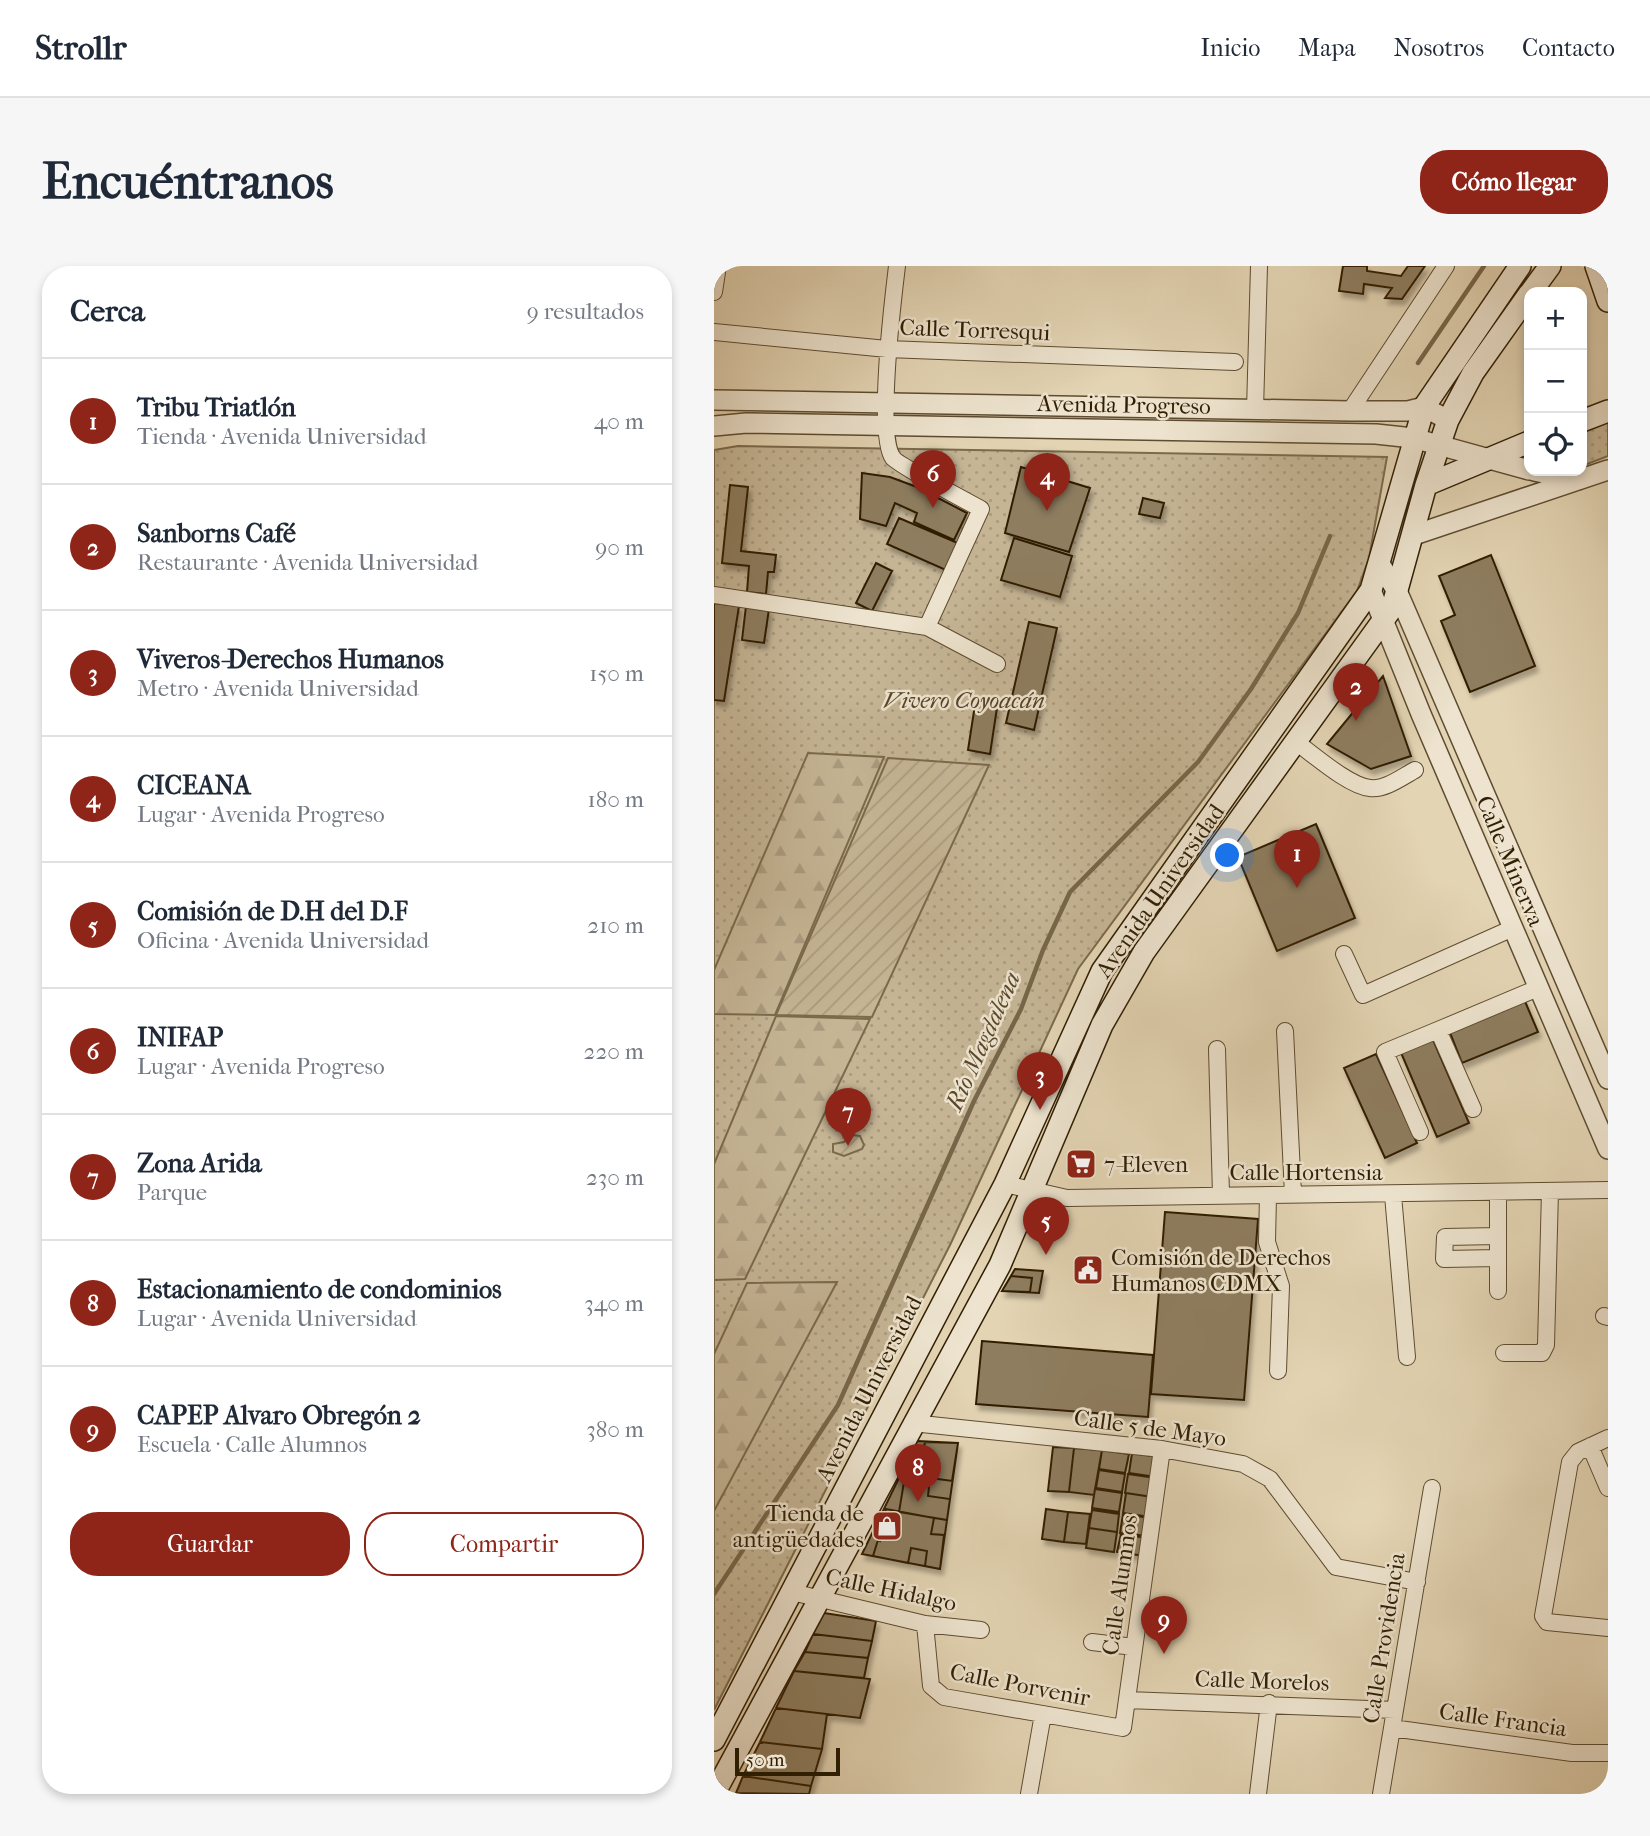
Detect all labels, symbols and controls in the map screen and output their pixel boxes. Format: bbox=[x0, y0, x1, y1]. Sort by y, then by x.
text: Strollr bbox=[35, 29, 126, 68]
text: Inicio bbox=[1200, 34, 1260, 62]
text: Mapa bbox=[1298, 34, 1356, 62]
text: Nosotros bbox=[1394, 34, 1484, 62]
text: Contacto bbox=[1522, 34, 1615, 62]
button: Cómo llegar bbox=[1420, 150, 1608, 214]
text: Encuéntranos bbox=[42, 153, 334, 211]
map controls bbox=[1524, 287, 1587, 476]
button: + bbox=[1524, 287, 1587, 350]
text: Cerca bbox=[70, 294, 145, 329]
text: 9 resultados bbox=[527, 298, 644, 325]
street label: Calle Torresqui bbox=[899, 314, 1051, 346]
button: − bbox=[1524, 350, 1587, 413]
street label: Avenida Progreso bbox=[1036, 390, 1211, 420]
text: Tribu Triatlón bbox=[137, 392, 296, 423]
text: 1 bbox=[89, 408, 97, 435]
text: 40 m bbox=[594, 408, 644, 435]
button: locate bbox=[1524, 413, 1587, 476]
text: Tienda · Avenida Universidad bbox=[137, 423, 427, 450]
pin: 6 bbox=[910, 450, 956, 508]
pin: 4 bbox=[1024, 453, 1070, 511]
text: Sanborns Café bbox=[137, 518, 296, 549]
text: 2 bbox=[87, 534, 99, 561]
text: 90 m bbox=[595, 534, 644, 561]
text: Restaurante · Avenida Universidad bbox=[137, 549, 478, 576]
text: Viveros-Derechos Humanos bbox=[137, 644, 444, 675]
text: 3 bbox=[88, 660, 98, 687]
text: 150 m bbox=[589, 660, 644, 687]
pin: 2 bbox=[1333, 663, 1379, 721]
text: Metro · Avenida Universidad bbox=[137, 675, 419, 702]
park label: Vivero Coyoacán bbox=[883, 687, 1045, 714]
text: CICEANA bbox=[137, 770, 251, 801]
text: 4 bbox=[86, 786, 100, 813]
text: 180 m bbox=[587, 786, 644, 813]
street label: Calle Minerva bbox=[1470, 792, 1550, 931]
street label: Avenida Universidad bbox=[1089, 799, 1230, 984]
text: Lugar · Avenida Progreso bbox=[137, 801, 385, 828]
pin: 1 bbox=[1274, 830, 1320, 888]
your location bbox=[1210, 838, 1244, 872]
text: Comisión de D.H del D.F bbox=[137, 896, 408, 927]
text: 5 bbox=[88, 912, 98, 939]
text: 210 m bbox=[587, 912, 644, 939]
text: Oficina · Avenida Universidad bbox=[137, 927, 429, 954]
water label: Río Magdalena bbox=[939, 967, 1026, 1116]
text: INIFAP bbox=[137, 1022, 223, 1053]
text: 6 bbox=[87, 1038, 99, 1065]
text: 220 m bbox=[584, 1038, 644, 1065]
pin: 3 bbox=[1017, 1052, 1063, 1110]
text: Lugar · Avenida Progreso bbox=[137, 1053, 385, 1080]
pin: 7 bbox=[825, 1088, 871, 1146]
supermarket icon: 7-Eleven bbox=[1064, 1147, 1098, 1181]
text: Zona Arida bbox=[137, 1148, 262, 1179]
place label: 7-Eleven bbox=[1104, 1151, 1189, 1178]
street label: Calle Hortensia bbox=[1229, 1159, 1383, 1186]
text: 7 bbox=[87, 1164, 99, 1191]
text: 230 m bbox=[586, 1164, 644, 1191]
text: Parque bbox=[137, 1179, 207, 1206]
pin: 5 bbox=[1023, 1197, 1069, 1255]
place label: Comisión de Derechos Humanos CDMX bbox=[1111, 1244, 1331, 1297]
public building icon: Comisión de Derechos Humanos CDMX bbox=[1071, 1253, 1105, 1287]
text: Estacionamiento de condominios bbox=[137, 1274, 502, 1305]
text: 8 bbox=[87, 1290, 99, 1317]
text: 340 m bbox=[584, 1290, 644, 1317]
street label: Avenida Universidad bbox=[810, 1291, 928, 1488]
text: Lugar · Avenida Universidad bbox=[137, 1305, 417, 1332]
text: CAPEP Alvaro Obregón 2 bbox=[137, 1400, 421, 1431]
street label: Calle 5 de Mayo bbox=[1072, 1404, 1228, 1452]
text: 9 bbox=[87, 1416, 99, 1443]
text: 380 m bbox=[586, 1416, 644, 1443]
text: Escuela · Calle Alumnos bbox=[137, 1431, 367, 1458]
pin: 8 bbox=[895, 1444, 941, 1502]
place label: Tienda de antigüedades bbox=[733, 1500, 864, 1553]
shop icon: Tienda de antigüedades bbox=[870, 1509, 904, 1543]
button: Guardar bbox=[70, 1512, 350, 1576]
button: Compartir bbox=[364, 1512, 644, 1576]
street label: Calle Alumnos bbox=[1097, 1513, 1143, 1657]
street label: Calle Providencia bbox=[1357, 1550, 1411, 1725]
street label: Calle Hidalgo bbox=[823, 1563, 959, 1617]
pin: 9 bbox=[1141, 1596, 1187, 1654]
street label: Calle Porvenir bbox=[948, 1658, 1092, 1712]
street label: Calle Morelos bbox=[1194, 1665, 1330, 1697]
street label: Calle Francia bbox=[1437, 1698, 1569, 1742]
scale bar bbox=[735, 1745, 840, 1777]
text: 50 m bbox=[746, 1749, 785, 1771]

